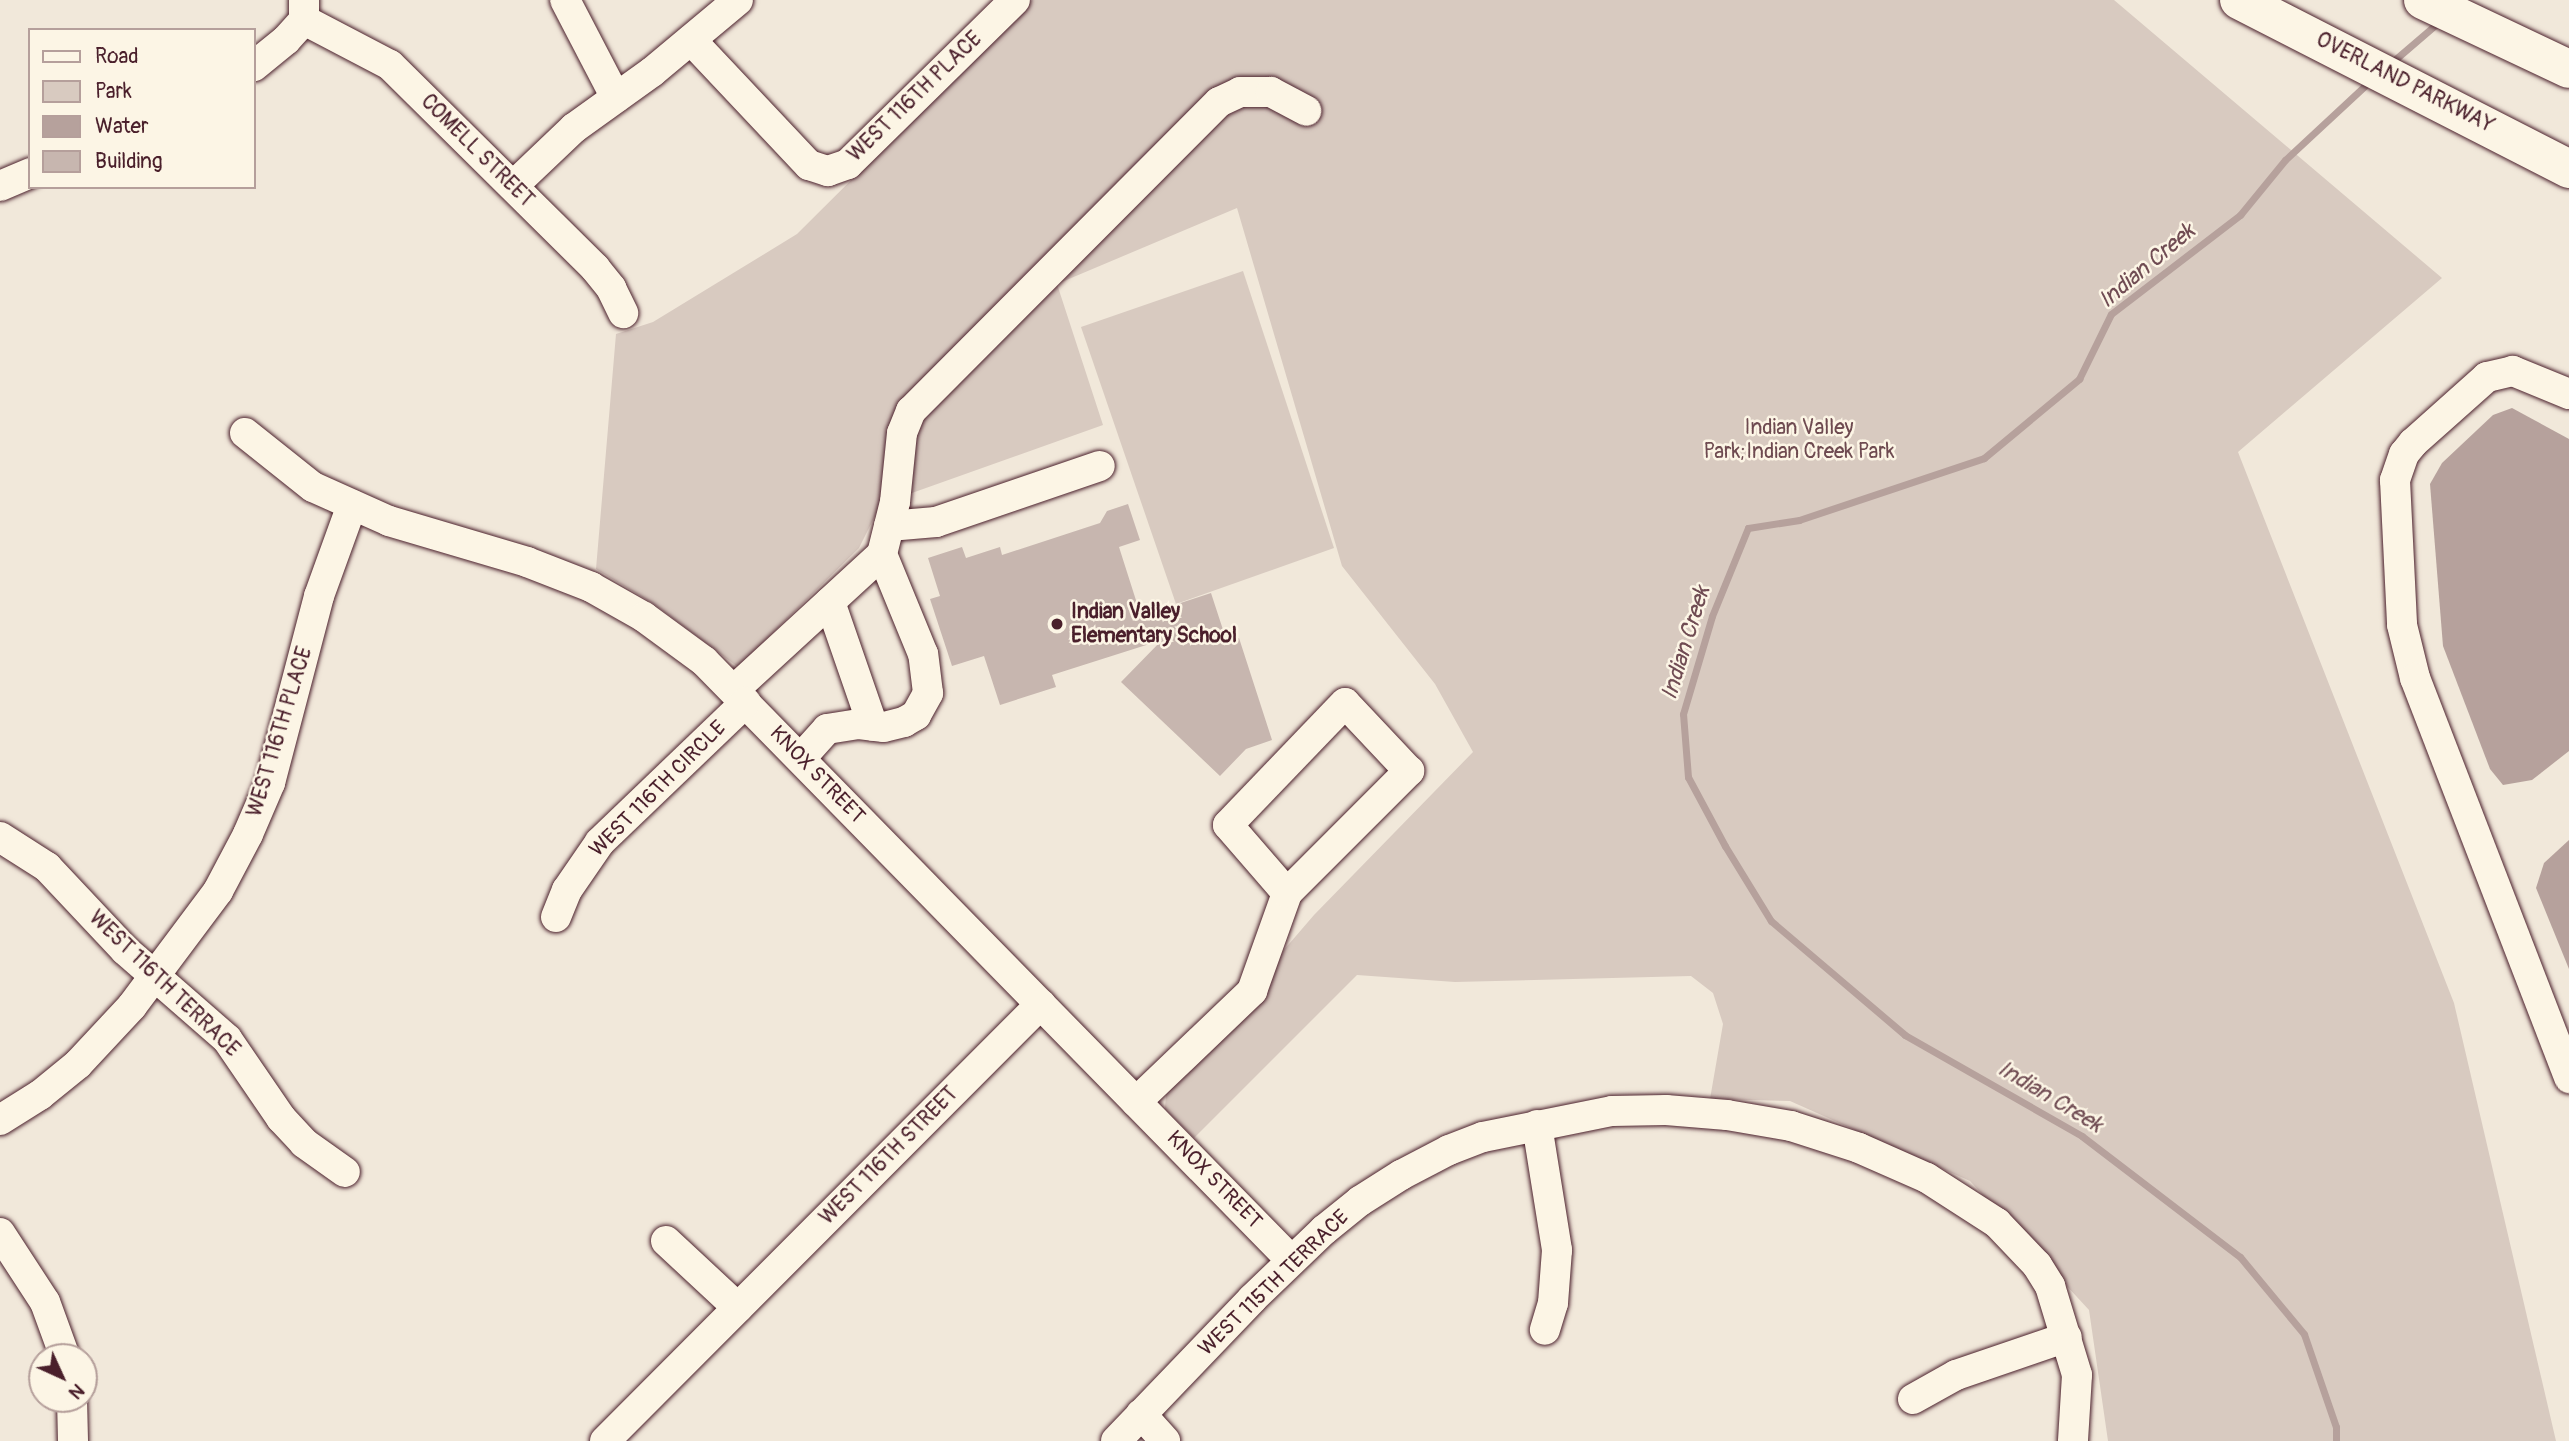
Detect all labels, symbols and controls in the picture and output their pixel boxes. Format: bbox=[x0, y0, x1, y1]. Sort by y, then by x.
street label: WEST 116TH PLACE bbox=[843, 27, 987, 167]
street label: OVERLAND PARKWAY bbox=[2312, 27, 2498, 139]
legend bbox=[28, 28, 256, 189]
text: Road bbox=[95, 43, 139, 70]
text: Park bbox=[95, 78, 132, 105]
street label: COMELL STREET bbox=[415, 89, 539, 213]
text: Water bbox=[95, 113, 148, 140]
text: Building bbox=[95, 148, 162, 175]
water label: Indian Creek bbox=[2093, 218, 2201, 314]
park label: Indian Valley Park;Indian Creek Park bbox=[1704, 415, 1894, 465]
water label: Indian Creek bbox=[1656, 583, 1716, 703]
place label: Indian Valley Elementary School bbox=[1071, 599, 1237, 649]
marker: Indian Valley Elementary School bbox=[1049, 616, 1065, 632]
street label: WEST 116TH PLACE bbox=[242, 644, 318, 820]
street label: WEST 116TH CIRCLE bbox=[585, 716, 731, 862]
street label: KNOX STREET bbox=[764, 721, 870, 829]
street label: WEST 116TH TERRACE bbox=[83, 906, 245, 1062]
water label: Indian Creek bbox=[1993, 1055, 2107, 1139]
street label: WEST 116TH STREET bbox=[815, 1082, 963, 1230]
street label: KNOX STREET bbox=[1161, 1126, 1267, 1234]
street label: WEST 115TH TERRACE bbox=[1194, 1205, 1354, 1361]
north arrow bbox=[28, 1343, 98, 1413]
text: N bbox=[63, 1378, 89, 1404]

